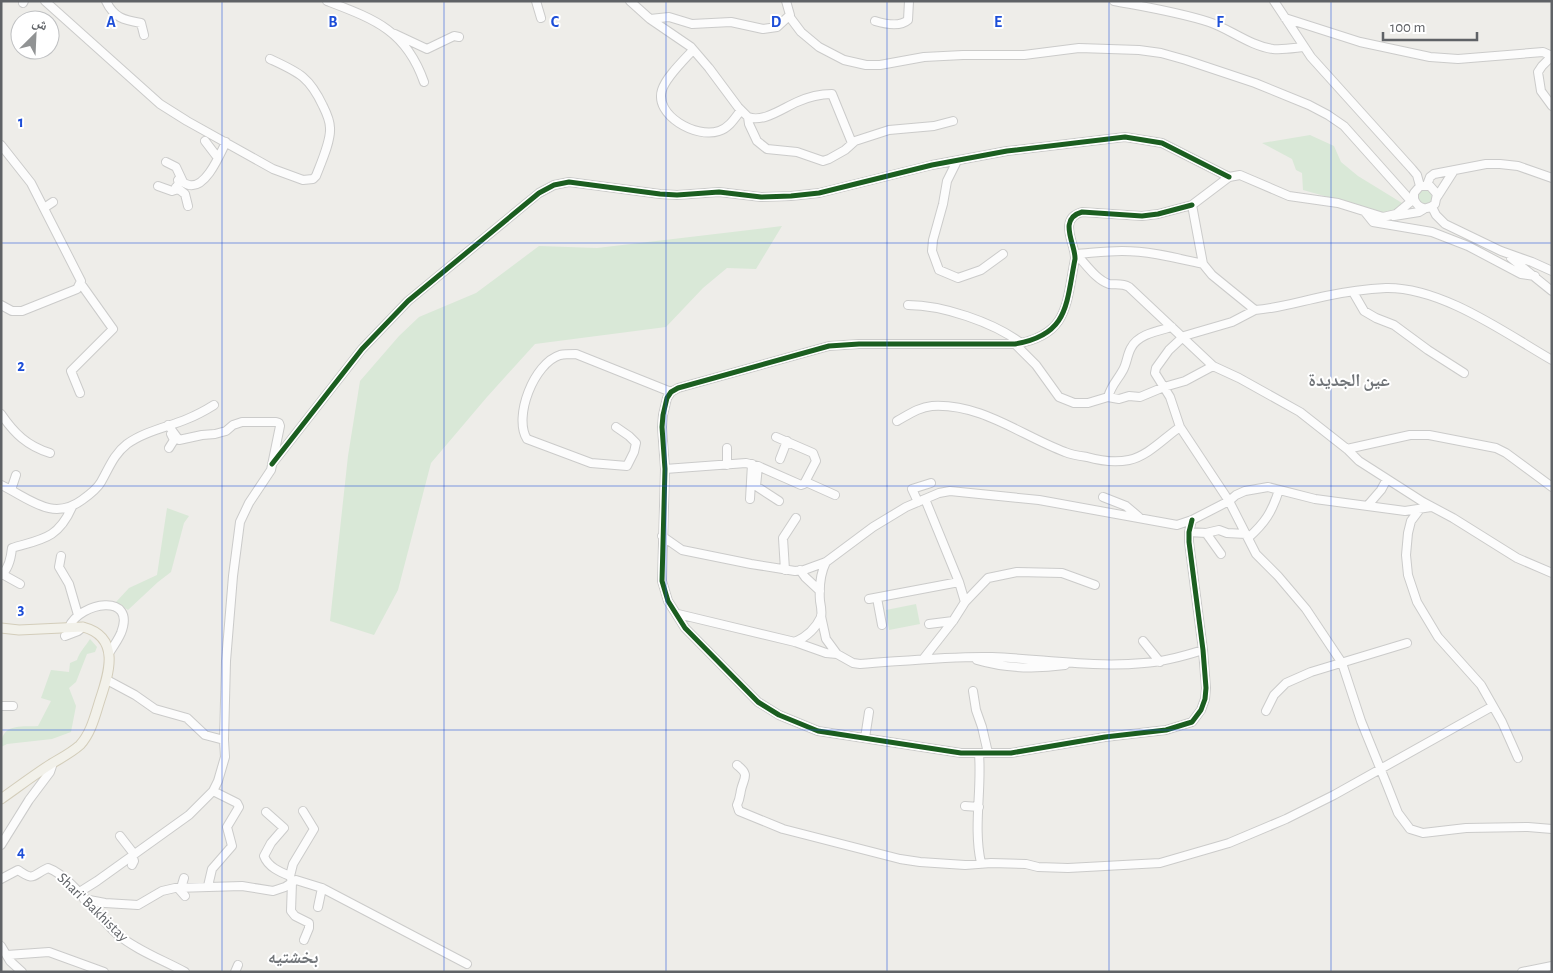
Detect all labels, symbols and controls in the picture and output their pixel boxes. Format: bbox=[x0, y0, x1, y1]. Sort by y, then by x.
north arrow bbox=[10, 10, 60, 60]
scale bar bbox=[1383, 10, 1477, 42]
text: A bbox=[106, 14, 116, 30]
text: B bbox=[328, 14, 338, 30]
text: C bbox=[551, 14, 560, 30]
text: D bbox=[771, 14, 782, 30]
text: E bbox=[994, 14, 1002, 30]
text: F bbox=[1216, 14, 1224, 30]
text: ش bbox=[30, 15, 50, 34]
text: 100 m bbox=[1390, 20, 1425, 35]
text: 1 bbox=[18, 114, 24, 130]
text: 2 bbox=[17, 358, 25, 374]
district label: عين الجديدة bbox=[1308, 372, 1390, 391]
text: 3 bbox=[18, 601, 25, 617]
text: 4 bbox=[17, 844, 25, 860]
street label: Shari' Bakhistay bbox=[54, 870, 131, 945]
district label: بخشتيه bbox=[268, 949, 318, 968]

